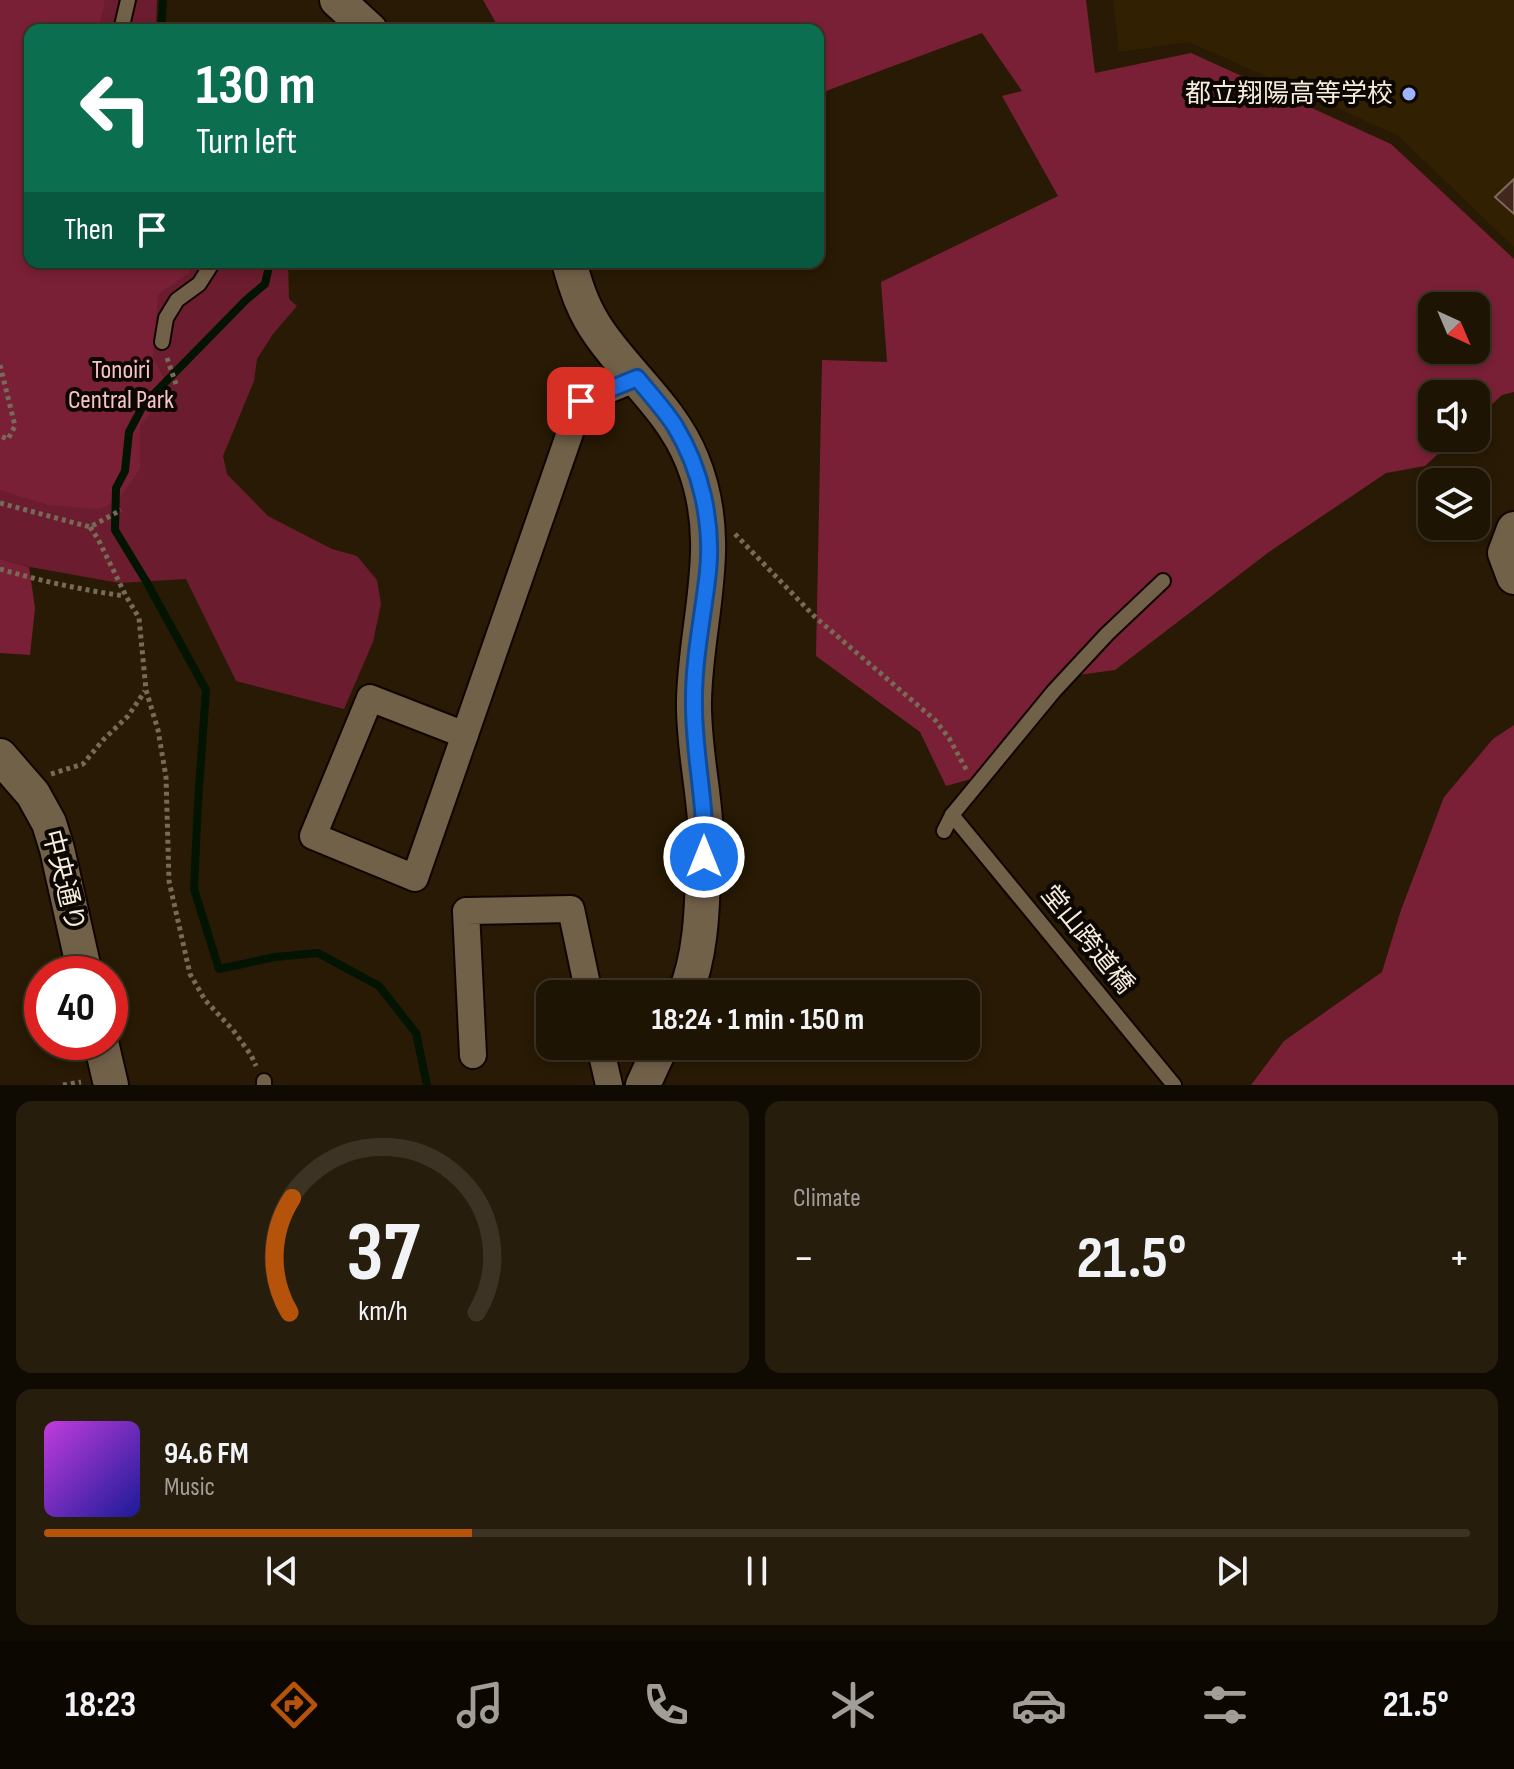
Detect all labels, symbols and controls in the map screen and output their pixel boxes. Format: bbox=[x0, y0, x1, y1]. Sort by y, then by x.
text: 130 m bbox=[196, 53, 316, 120]
icon: left bbox=[64, 56, 168, 160]
place label: 都立翔陽高等学校 bbox=[1185, 79, 1393, 110]
marker: 都立翔陽高等学校 bbox=[1400, 85, 1418, 103]
text: Turn left bbox=[196, 121, 297, 164]
icon: arrive bbox=[130, 208, 174, 252]
text: Then bbox=[64, 212, 114, 248]
north arrow bbox=[1418, 292, 1490, 364]
map controls bbox=[1418, 292, 1490, 540]
park label: Tonoiri Central Park bbox=[68, 355, 174, 416]
pin bbox=[547, 367, 615, 435]
icon: arrive bbox=[559, 379, 603, 423]
button: sound bbox=[1418, 380, 1490, 452]
button: layers bbox=[1418, 468, 1490, 540]
position arrow bbox=[662, 815, 746, 899]
street label: 中央通り bbox=[35, 827, 91, 935]
street label: 堂山跨道橋 bbox=[1034, 880, 1140, 1000]
speed limit sign: 40 bbox=[24, 956, 128, 1060]
text: 18:24 · 1 min · 150 m bbox=[652, 1002, 864, 1038]
text: Climate bbox=[793, 1183, 861, 1214]
text: 37 bbox=[346, 1204, 420, 1304]
text: 21.5° bbox=[1076, 1223, 1187, 1295]
text: − bbox=[793, 1232, 815, 1285]
text: + bbox=[1448, 1232, 1470, 1285]
text: km/h bbox=[358, 1294, 407, 1329]
text: 94.6 FM bbox=[164, 1436, 249, 1472]
text: Music bbox=[164, 1472, 215, 1503]
icon: previous bbox=[260, 1549, 304, 1593]
icon: pause bbox=[735, 1549, 779, 1593]
icon: next bbox=[1210, 1549, 1254, 1593]
icon: directions bbox=[266, 1677, 322, 1733]
icon: music bbox=[452, 1677, 508, 1733]
icon: phone bbox=[638, 1677, 694, 1733]
icon: climate bbox=[825, 1677, 881, 1733]
icon: car bbox=[1011, 1677, 1067, 1733]
icon: filters bbox=[1197, 1677, 1253, 1733]
text: 18:23 bbox=[65, 1684, 136, 1727]
text: 21.5° bbox=[1383, 1684, 1449, 1727]

